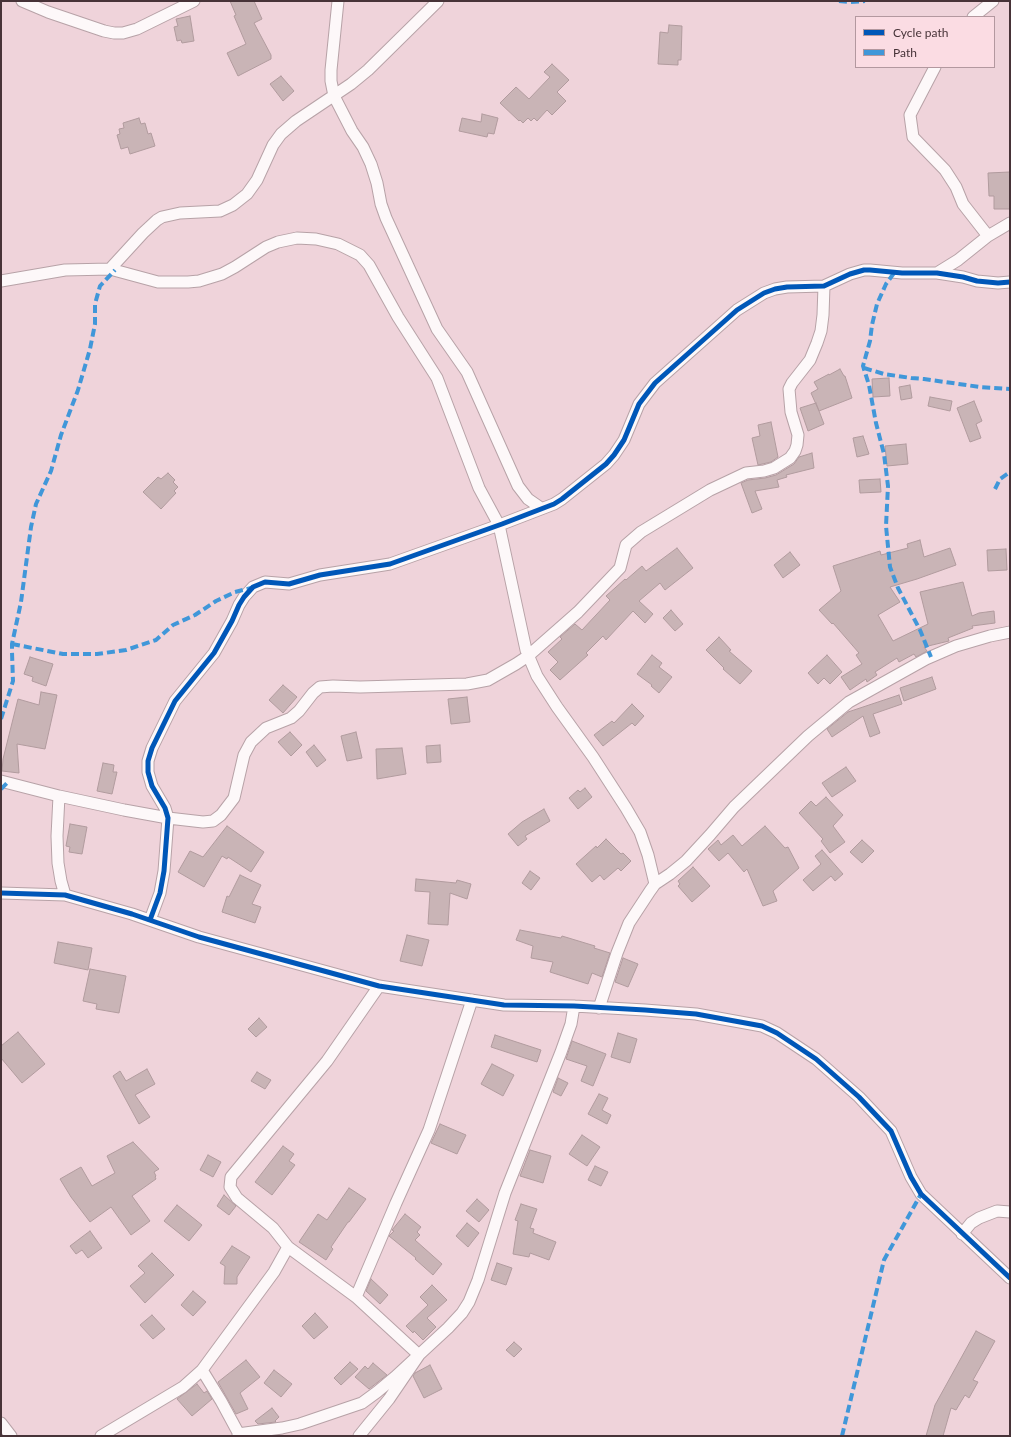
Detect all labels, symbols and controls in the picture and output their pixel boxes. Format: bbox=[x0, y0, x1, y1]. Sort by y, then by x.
legend bbox=[855, 16, 995, 68]
text: Cycle path bbox=[893, 25, 948, 40]
text: Path bbox=[893, 45, 917, 60]

